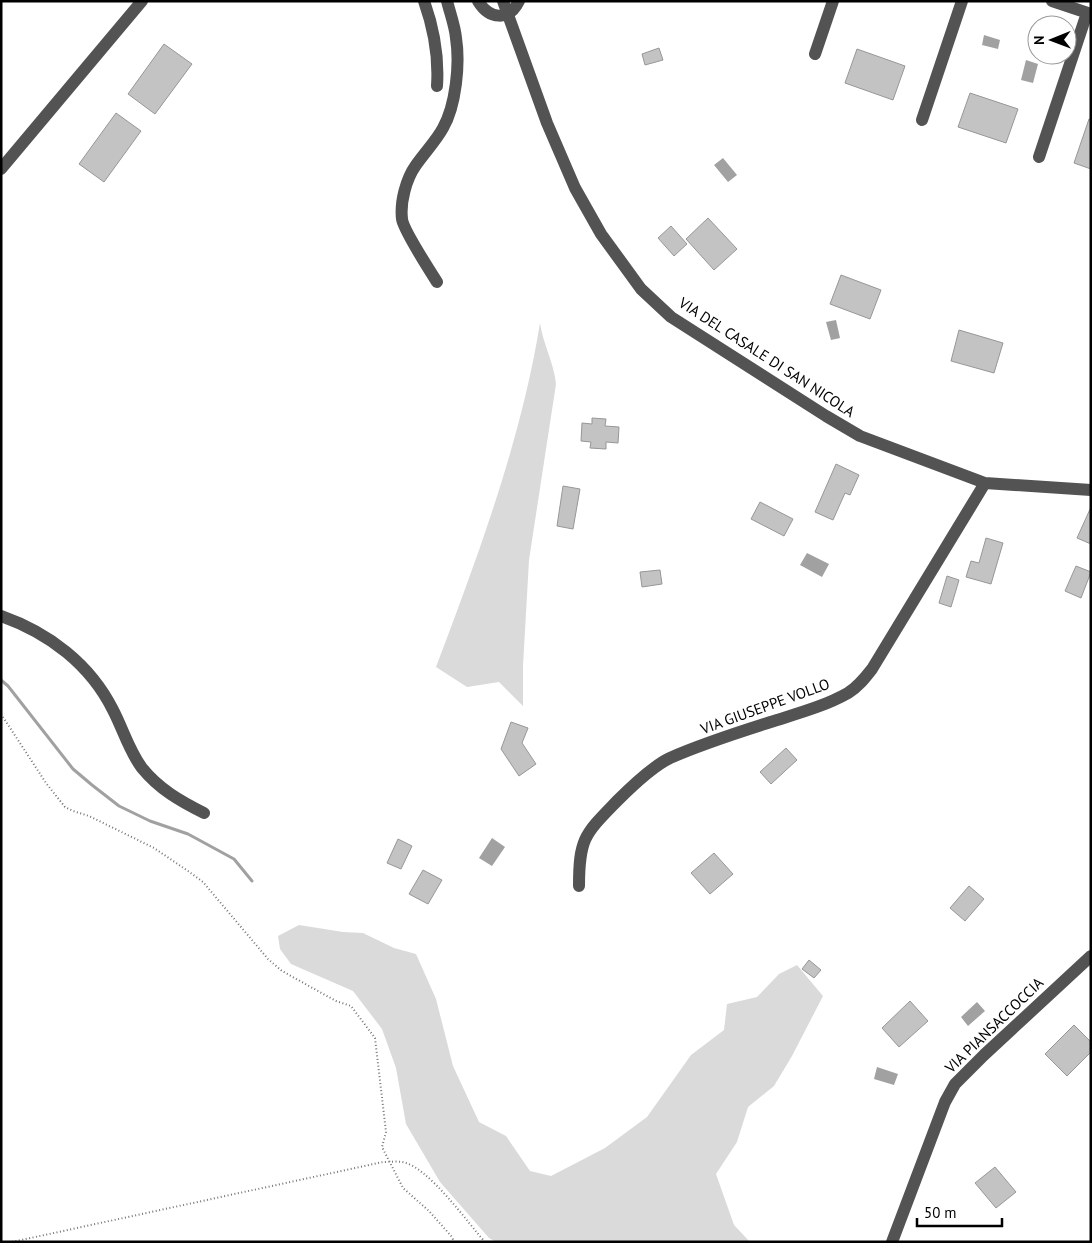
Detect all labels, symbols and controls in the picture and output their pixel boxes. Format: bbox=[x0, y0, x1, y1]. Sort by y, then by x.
north arrow bbox=[1027, 15, 1077, 65]
text: N bbox=[1030, 35, 1048, 45]
street label: VIA DEL CASALE DI SAN NICOLA bbox=[675, 292, 859, 421]
street label: VIA GIUSEPPE VOLLO bbox=[697, 674, 832, 739]
street label: VIA PIANSACCOCCIA bbox=[940, 973, 1047, 1078]
scale bar bbox=[917, 1196, 1002, 1228]
text: 50 m bbox=[924, 1203, 957, 1222]

